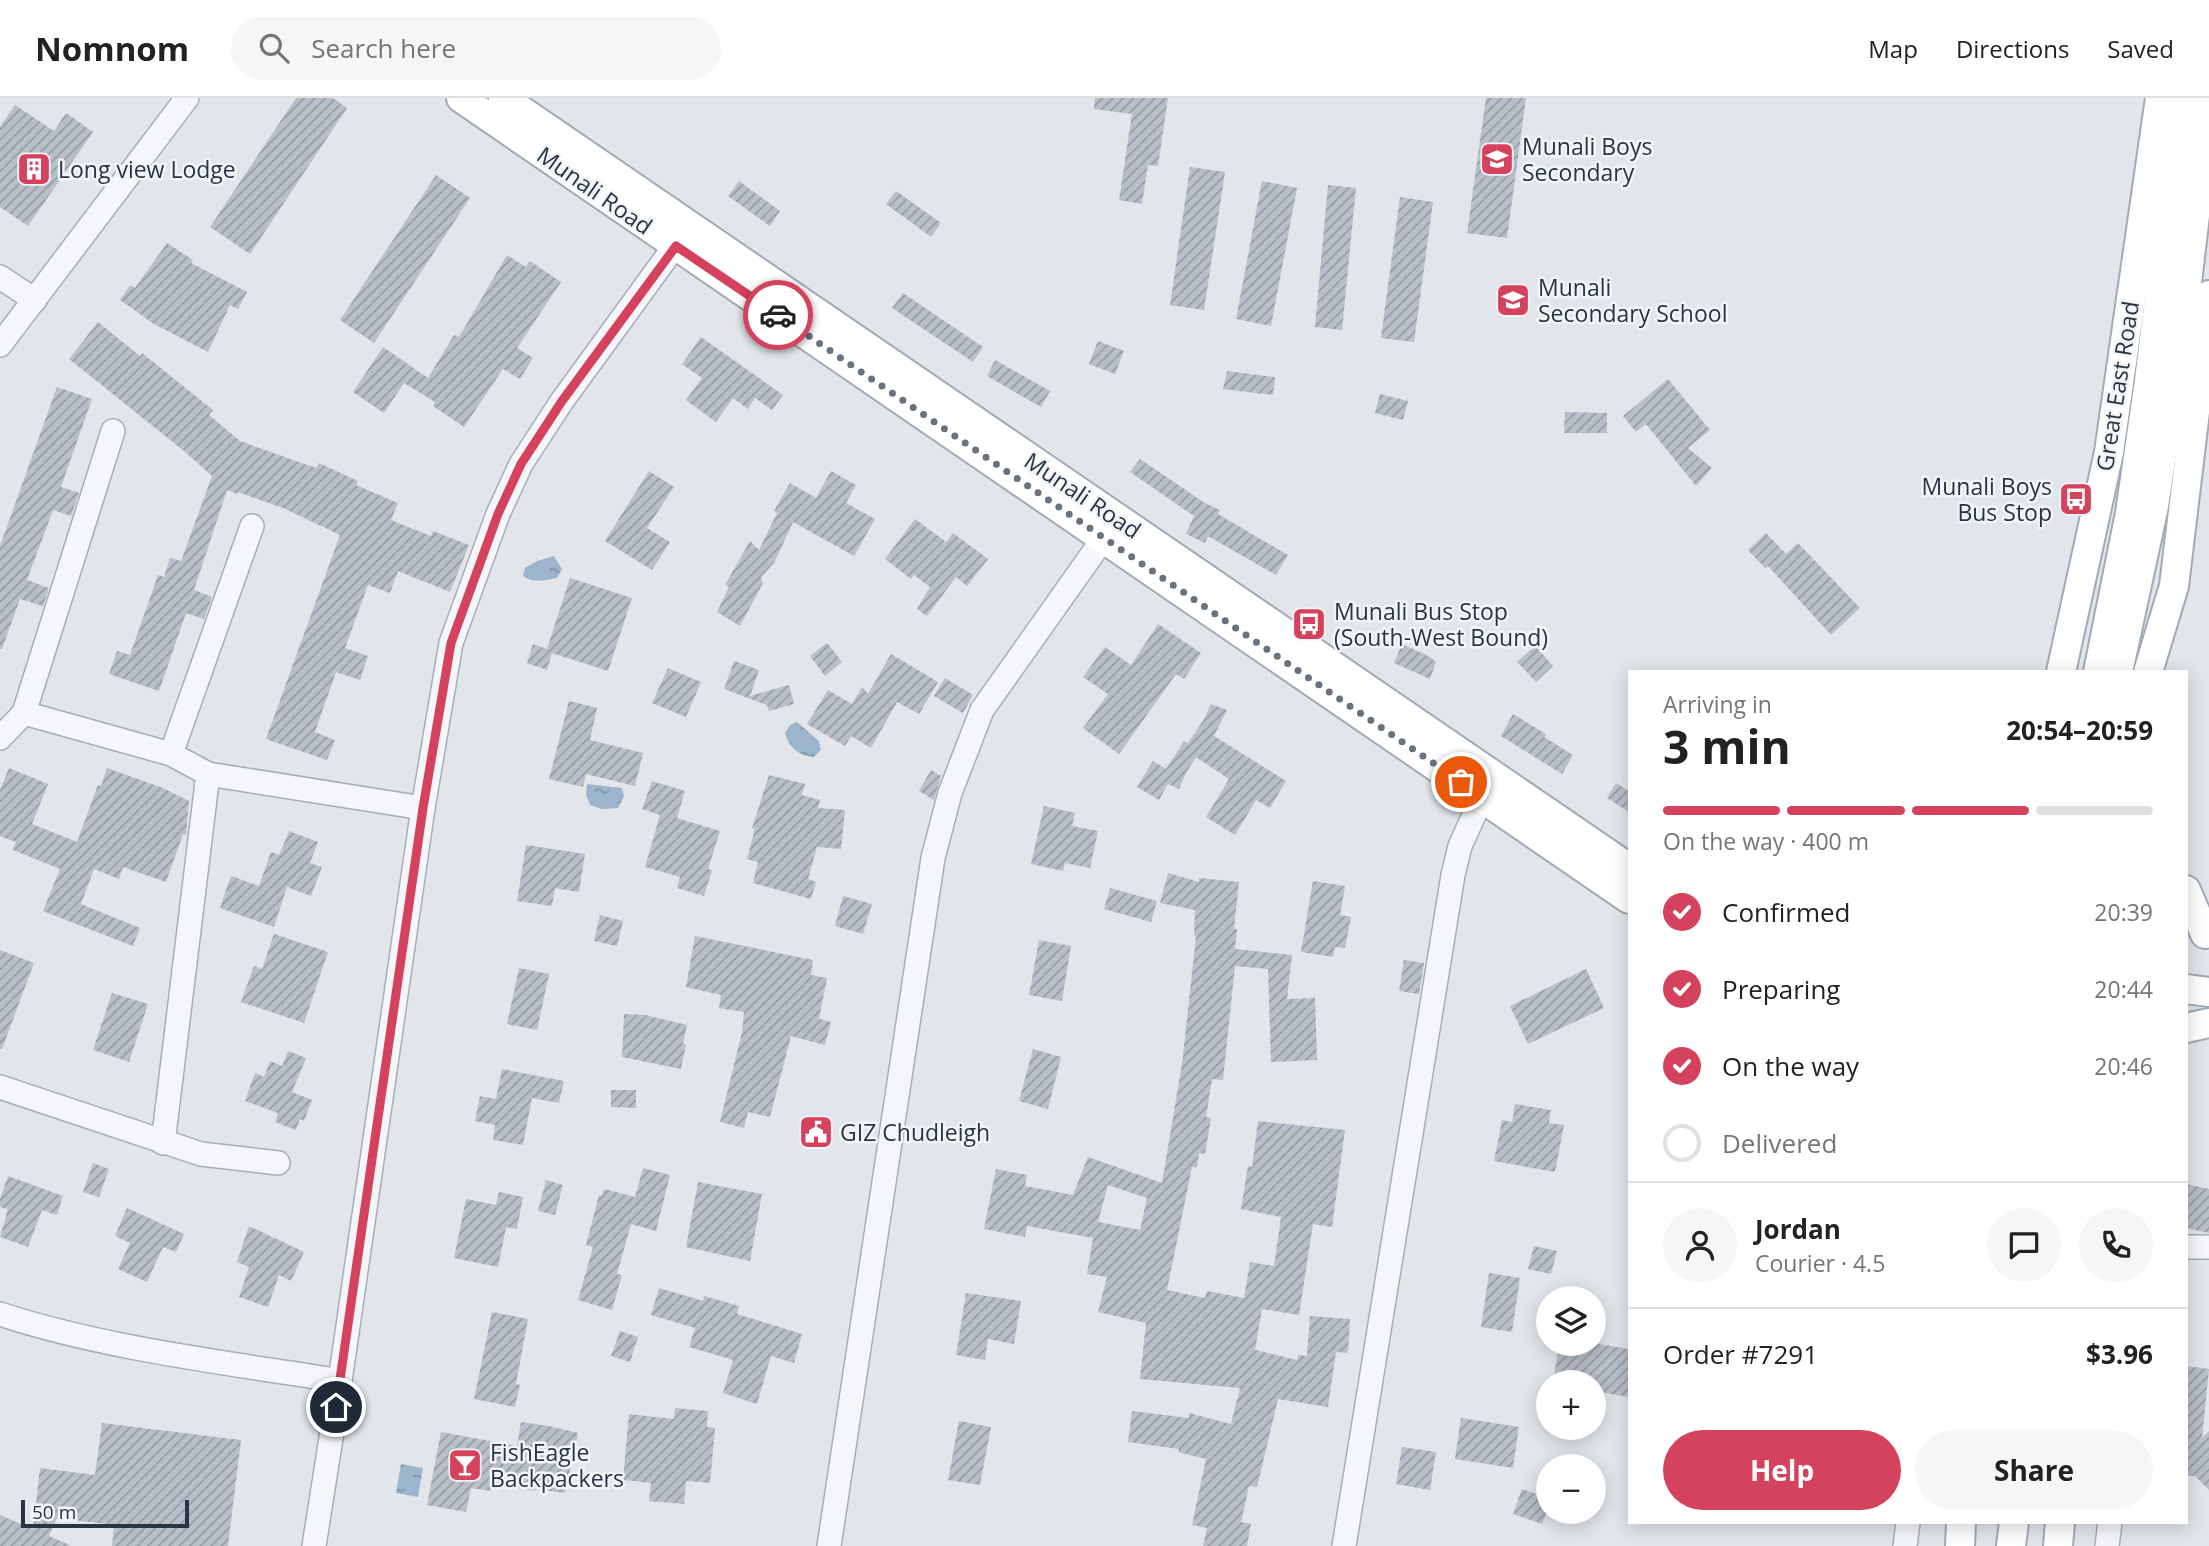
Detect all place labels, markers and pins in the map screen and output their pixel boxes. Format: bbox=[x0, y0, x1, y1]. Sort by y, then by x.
place label: Munali Boys Secondary bbox=[1522, 130, 1652, 188]
school or university icon: Munali Boys Secondary bbox=[1478, 140, 1516, 178]
building icon: Long view Lodge bbox=[15, 150, 53, 188]
place label: Long view Lodge bbox=[58, 153, 236, 185]
place label: Munali Secondary School bbox=[1538, 271, 1727, 329]
school or university icon: Munali Secondary School bbox=[1494, 281, 1532, 319]
place label: Munali Boys Bus Stop bbox=[1922, 470, 2052, 528]
bus stop icon: Munali Boys Bus Stop bbox=[2057, 480, 2095, 518]
place label: Munali Bus Stop (South-West Bound) bbox=[1334, 595, 1548, 653]
bus stop icon: Munali Bus Stop (South-West Bound) bbox=[1290, 605, 1328, 643]
pin bbox=[1431, 752, 1491, 812]
public building icon: GIZ Chudleigh bbox=[797, 1113, 835, 1151]
place label: GIZ Chudleigh bbox=[840, 1116, 990, 1148]
pin bbox=[306, 1377, 366, 1437]
place label: FishEagle Backpackers bbox=[490, 1436, 624, 1494]
bar icon: FishEagle Backpackers bbox=[446, 1446, 484, 1484]

